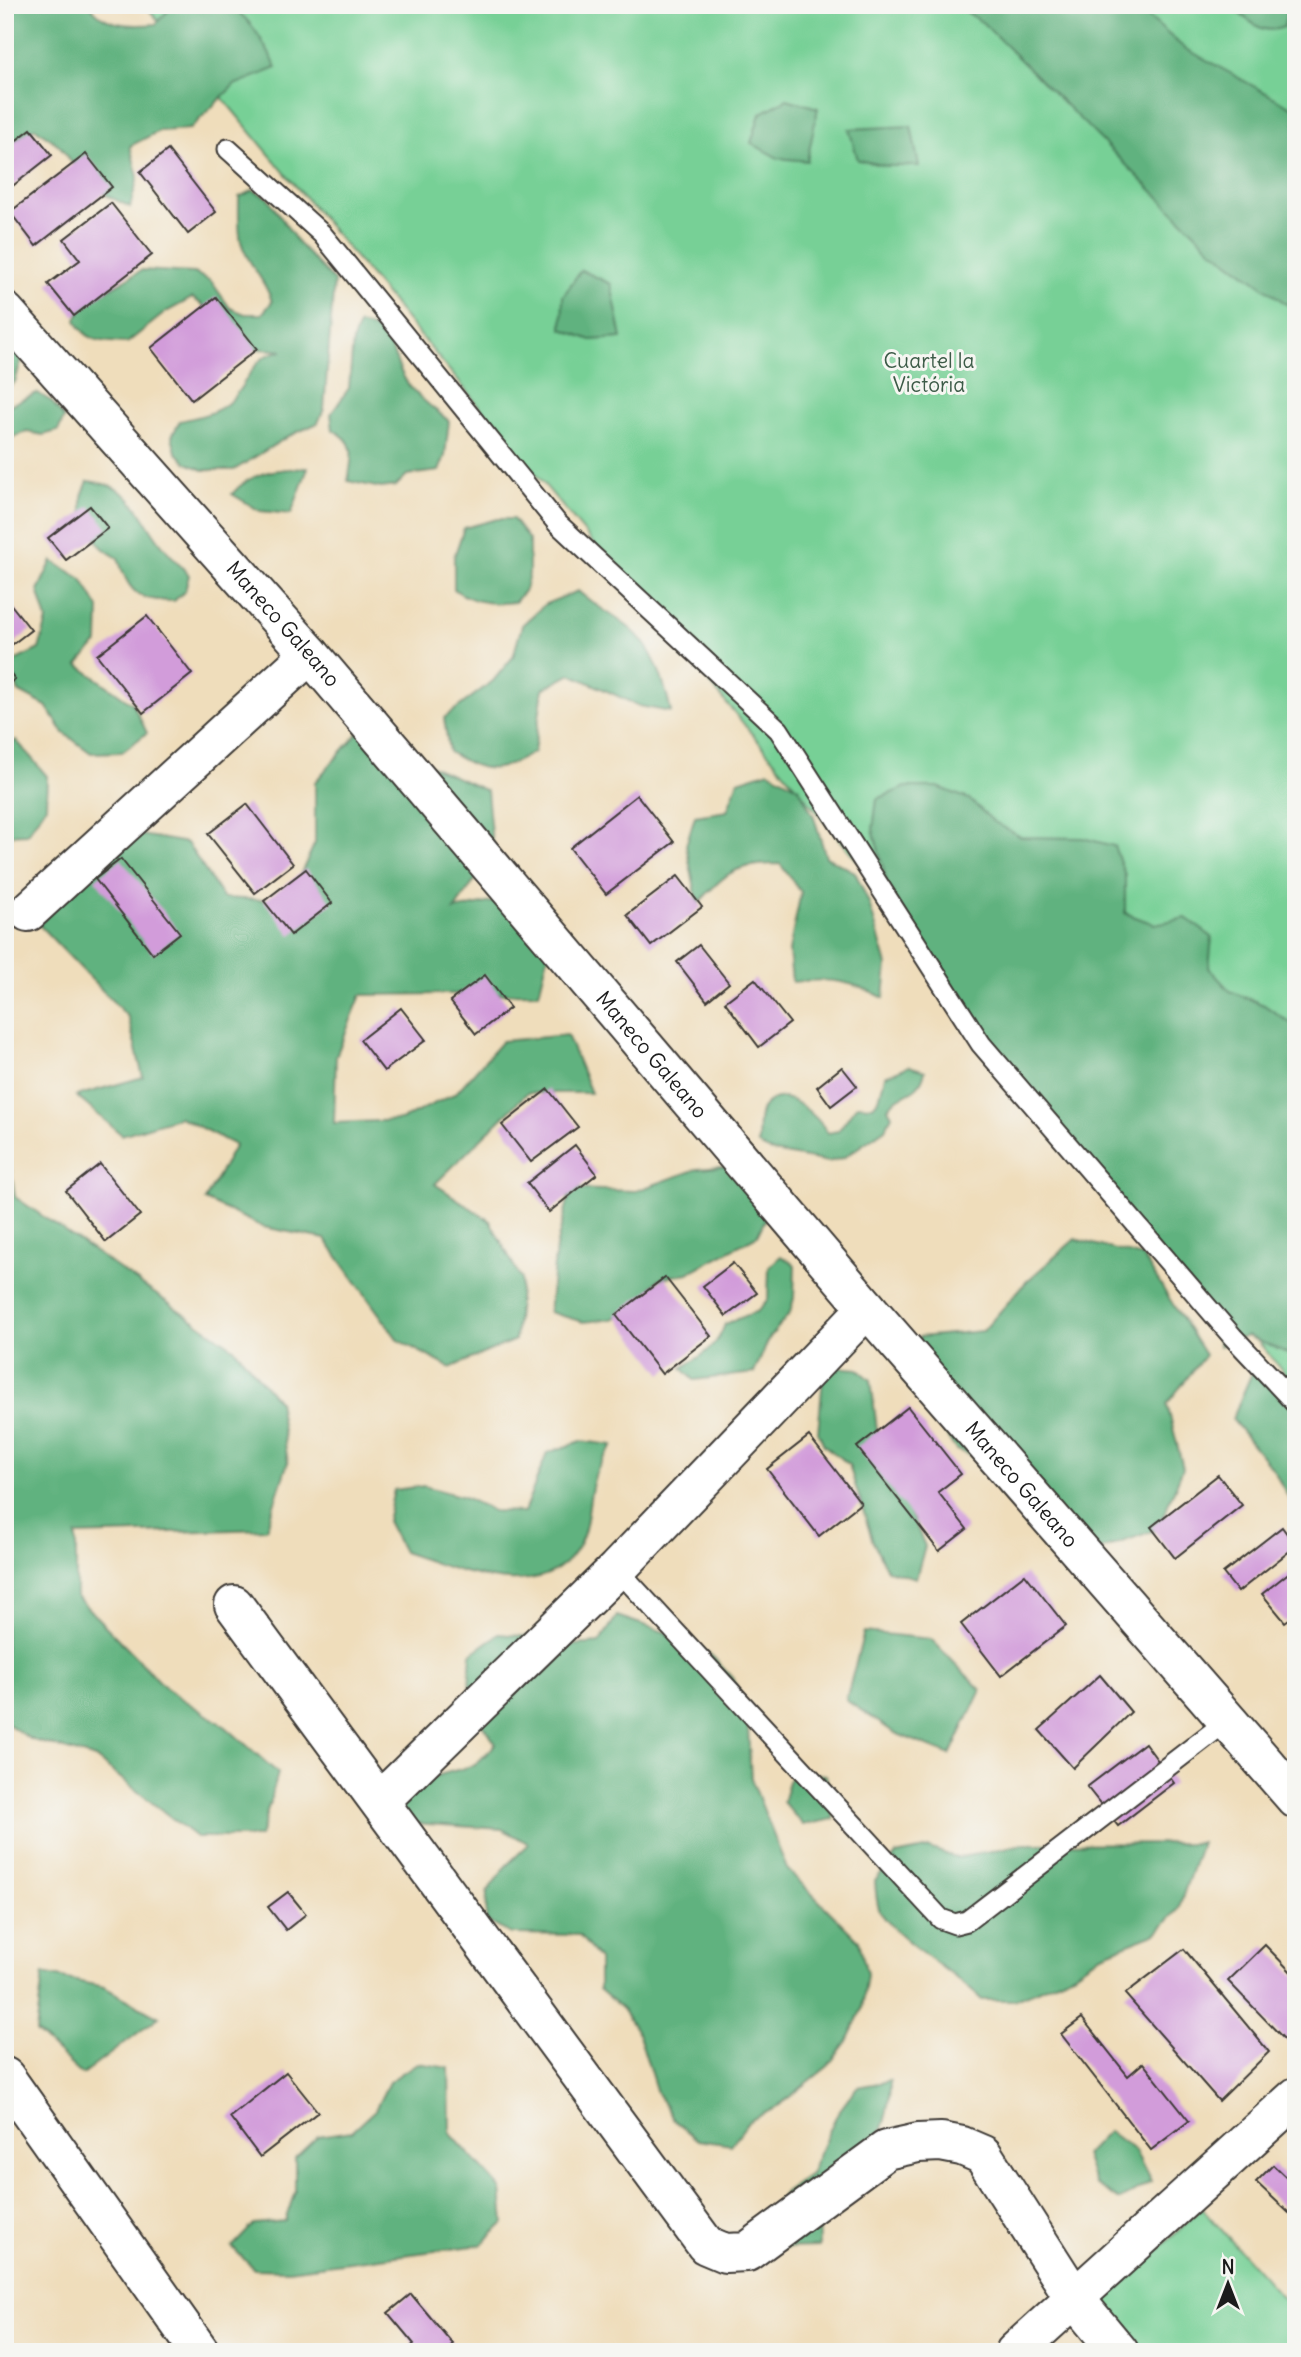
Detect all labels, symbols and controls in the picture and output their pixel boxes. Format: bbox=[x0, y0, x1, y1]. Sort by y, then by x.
park label: Cuartel la Victória bbox=[884, 347, 974, 398]
street label: Maneco Galeano bbox=[221, 555, 346, 692]
street label: Maneco Galeano bbox=[590, 985, 714, 1124]
street label: Maneco Galeano bbox=[959, 1416, 1084, 1553]
north arrow bbox=[1192, 2248, 1262, 2318]
text: N bbox=[1221, 2255, 1235, 2279]

